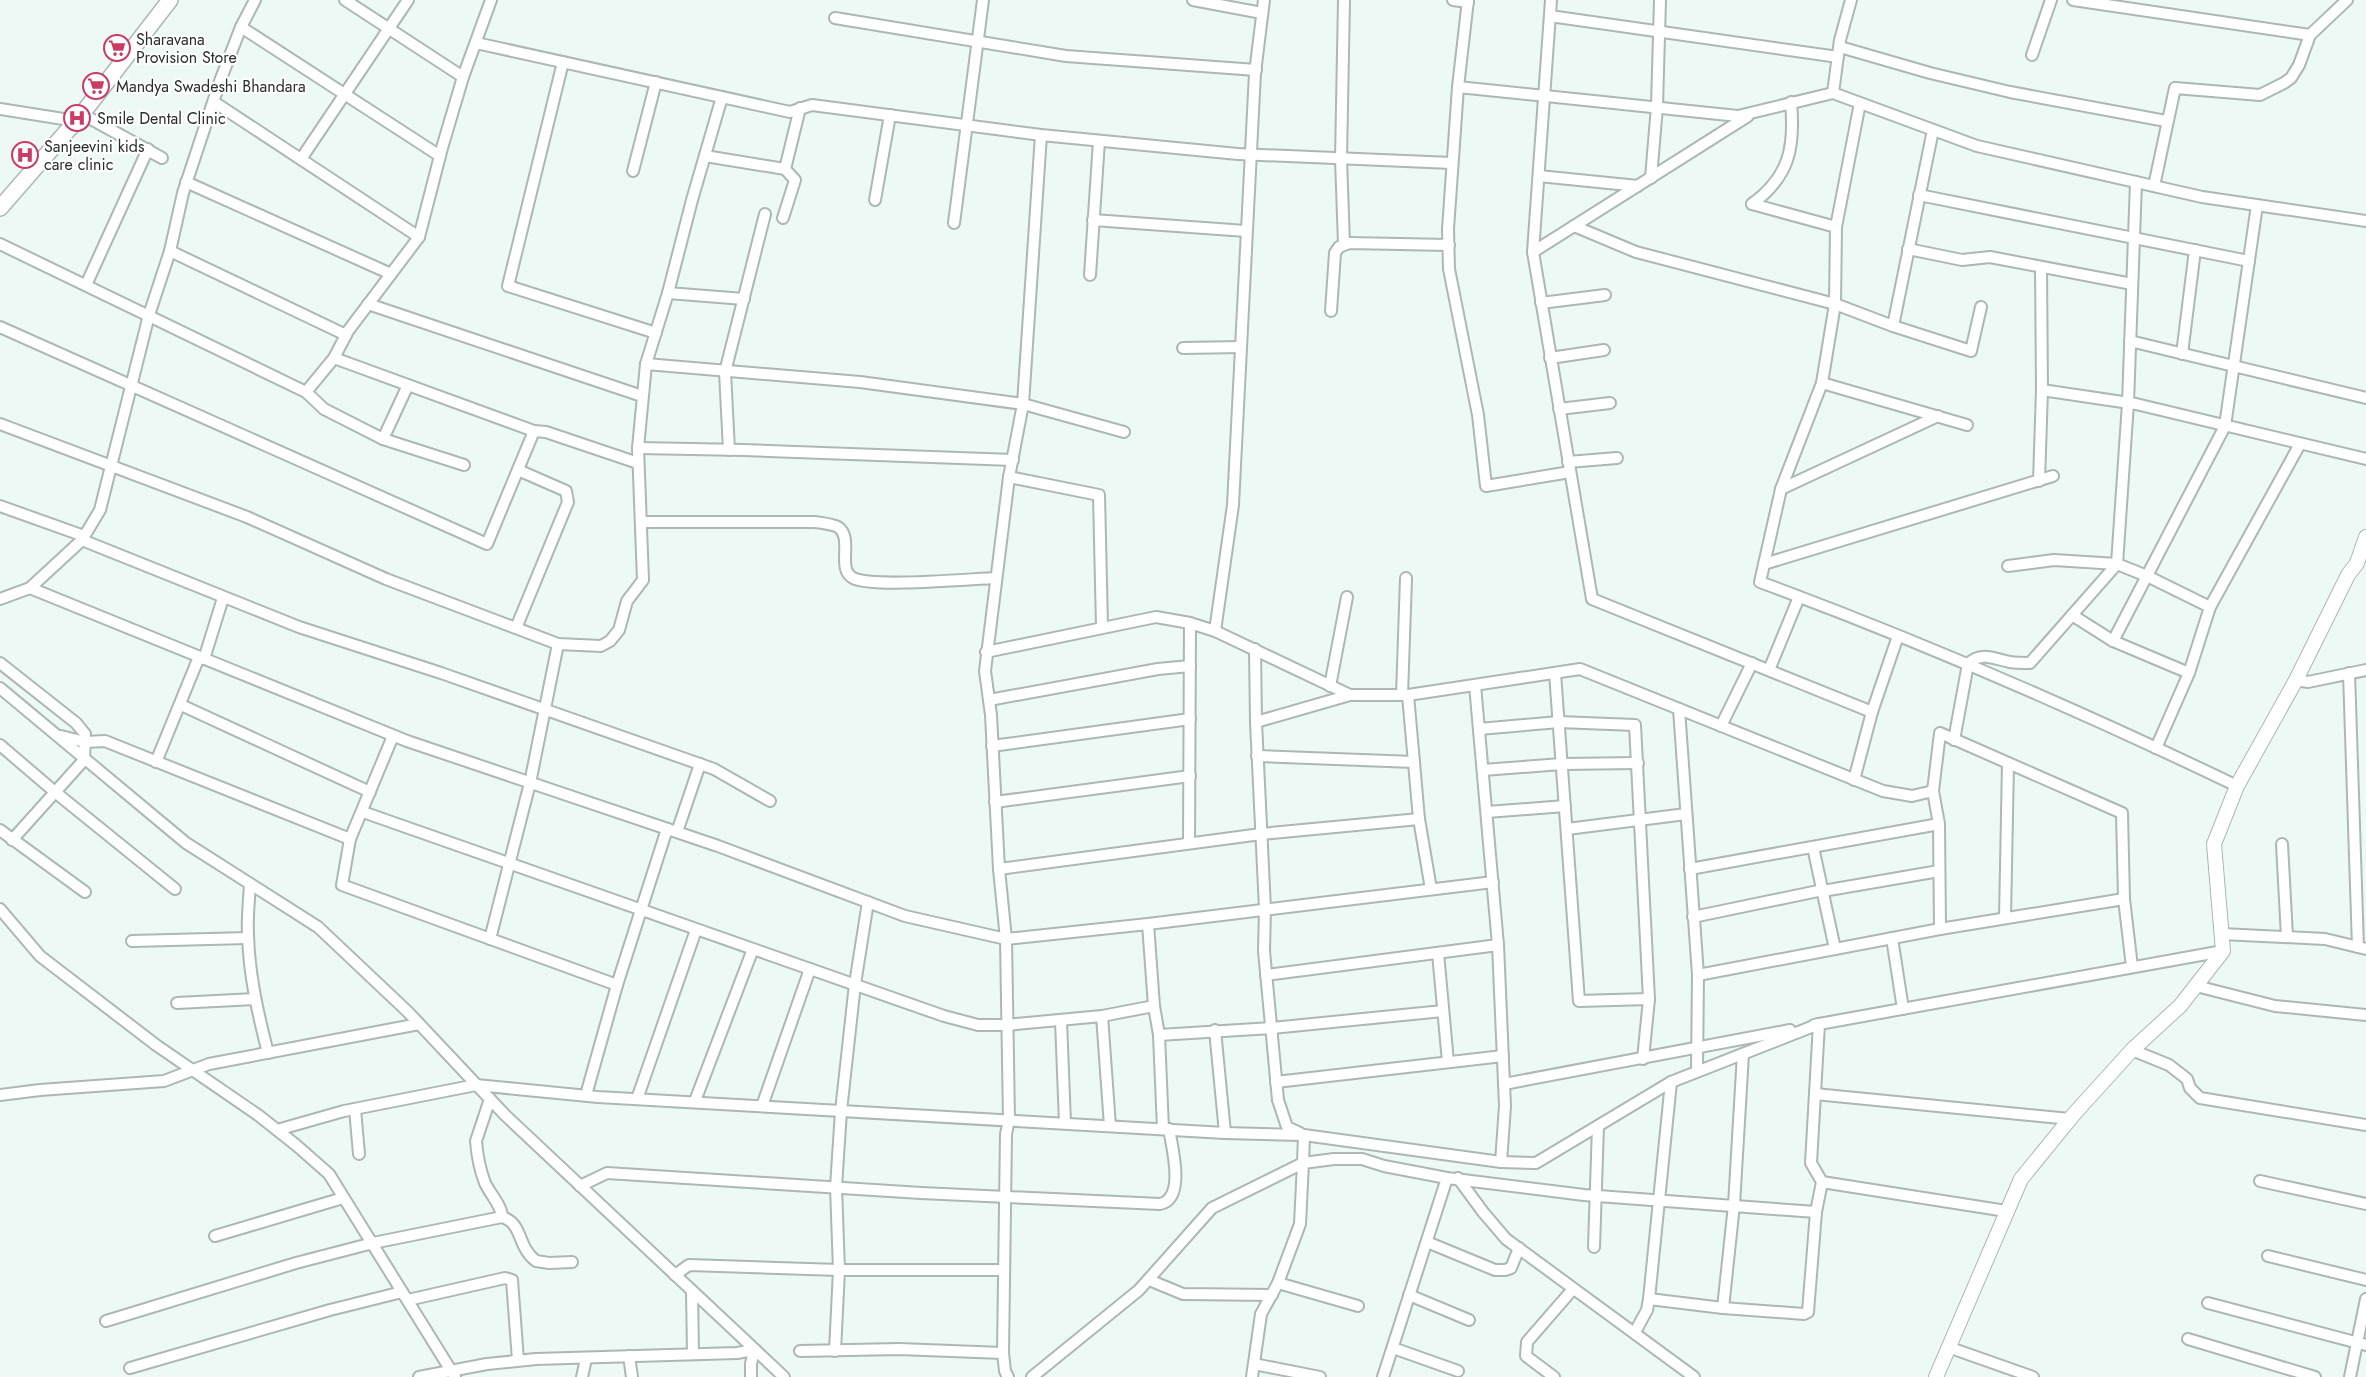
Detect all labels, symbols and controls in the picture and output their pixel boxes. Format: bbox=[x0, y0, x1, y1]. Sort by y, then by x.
place label: Sharavana Provision Store bbox=[136, 28, 237, 69]
supermarket icon: Sharavana Provision Store bbox=[102, 33, 132, 63]
supermarket icon: Mandya Swadeshi Bhandara bbox=[81, 71, 111, 101]
place label: Mandya Swadeshi Bhandara bbox=[116, 75, 306, 98]
hospital icon: Smile Dental Clinic bbox=[62, 103, 92, 133]
place label: Smile Dental Clinic bbox=[97, 107, 226, 130]
place label: Sanjeevini kids care clinic bbox=[44, 135, 144, 176]
hospital icon: Sanjeevini kids care clinic bbox=[10, 140, 40, 170]

